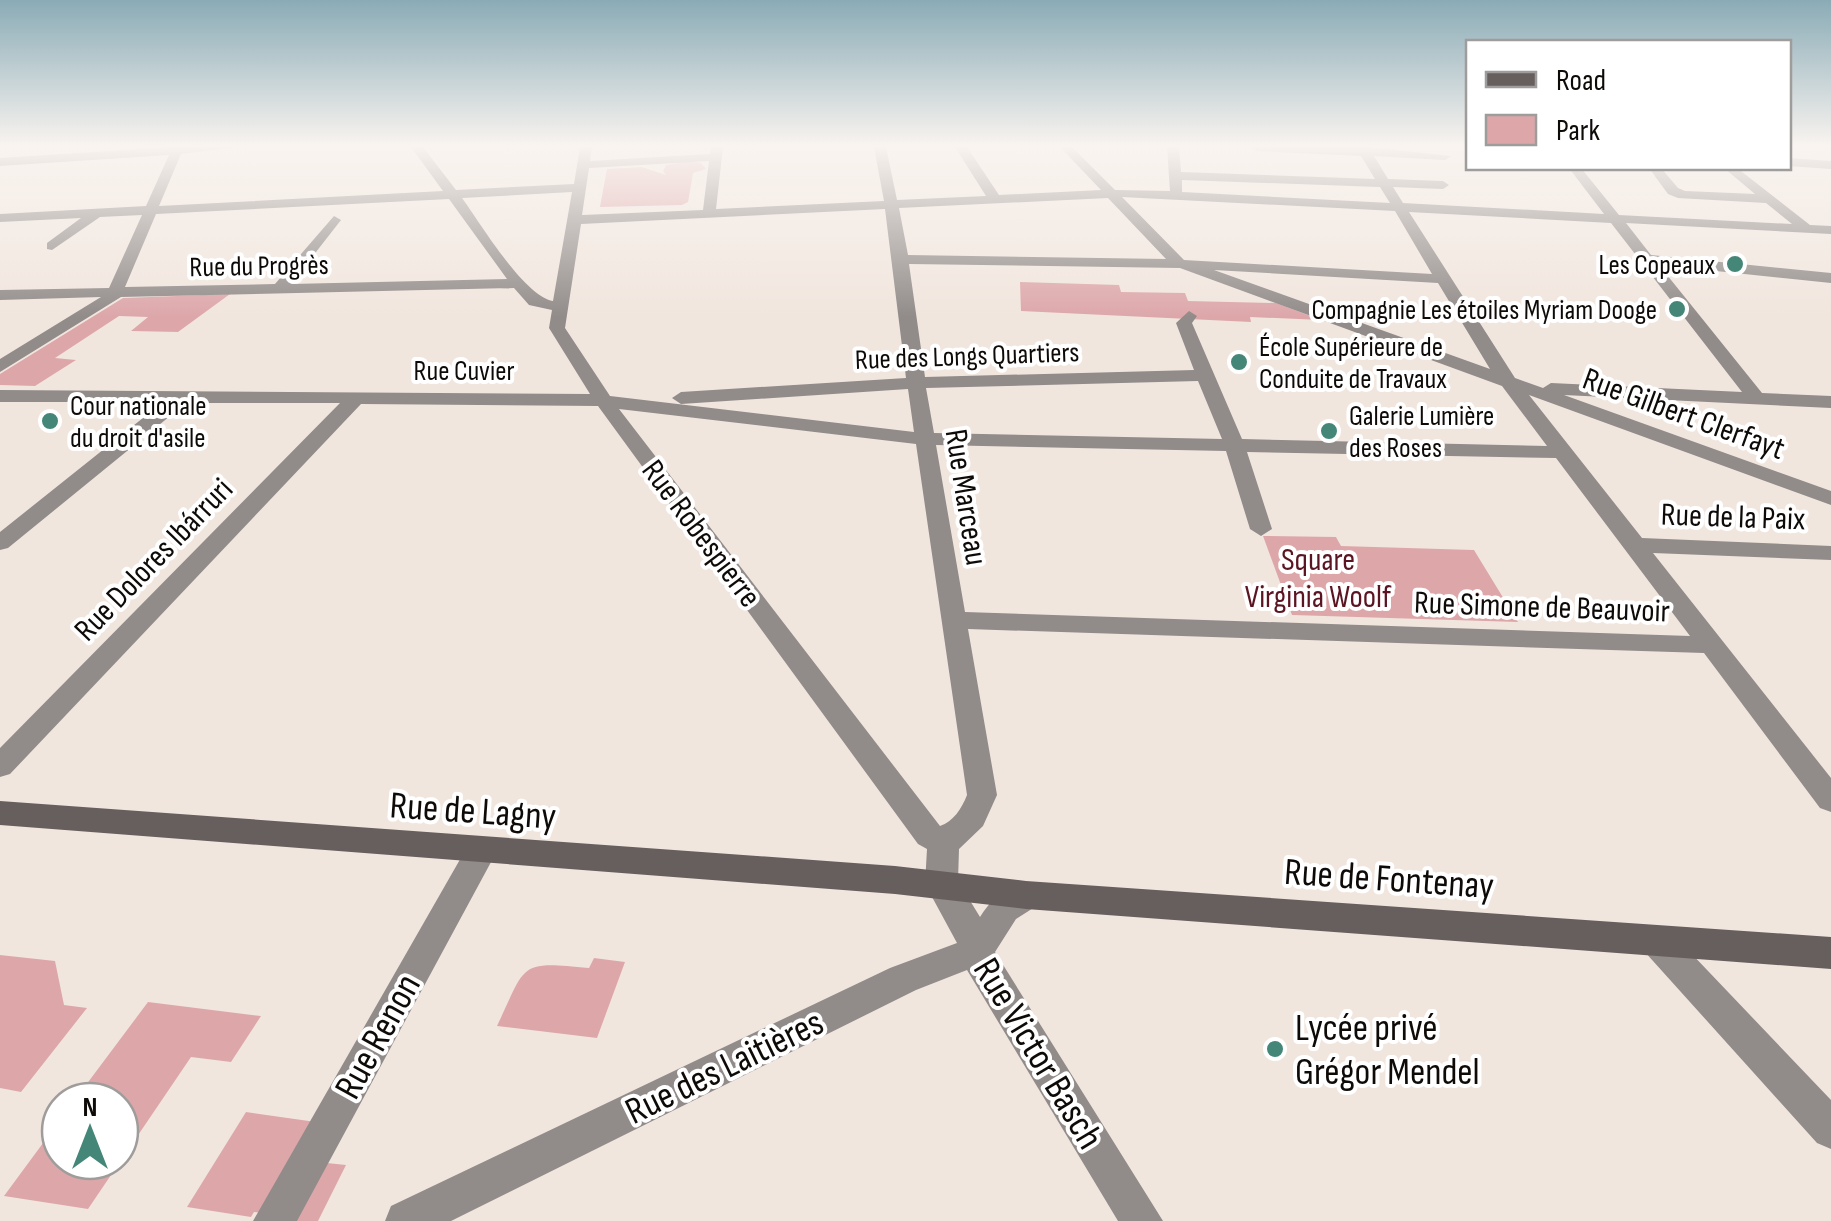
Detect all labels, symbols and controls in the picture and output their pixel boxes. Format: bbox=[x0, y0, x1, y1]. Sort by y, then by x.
legend bbox=[1466, 40, 1791, 170]
text: Road bbox=[1556, 63, 1606, 99]
text: Park bbox=[1556, 113, 1600, 149]
street label: Rue du Progrès bbox=[189, 249, 329, 284]
place label: Les Copeaux bbox=[1598, 249, 1715, 282]
marker: Les Copeaux bbox=[1724, 253, 1746, 275]
place label: Compagnie Les étoiles Myriam Dooge bbox=[1311, 294, 1657, 327]
marker: Compagnie Les étoiles Myriam Dooge bbox=[1666, 298, 1688, 320]
place label: École Supérieure de Conduite de Travaux bbox=[1259, 331, 1447, 396]
street label: Rue des Longs Quartiers bbox=[854, 336, 1080, 377]
marker: École Supérieure de Conduite de Travaux bbox=[1228, 351, 1250, 373]
street label: Rue Cuvier bbox=[414, 355, 514, 388]
street label: Rue Gilbert Clerfayt bbox=[1577, 360, 1790, 469]
place label: Cour nationale du droit d'asile bbox=[70, 390, 207, 455]
place label: Galerie Lumière des Roses bbox=[1349, 400, 1494, 465]
marker: Cour nationale du droit d'asile bbox=[39, 410, 61, 432]
marker: Galerie Lumière des Roses bbox=[1318, 420, 1340, 442]
street label: Rue Marceau bbox=[936, 426, 996, 568]
street label: Rue Robespierre bbox=[633, 453, 769, 615]
street label: Rue Dolores Ibárruri bbox=[67, 470, 242, 650]
street label: Rue de la Paix bbox=[1660, 495, 1806, 540]
park label: Square Virginia Woolf bbox=[1245, 541, 1392, 617]
street label: Rue Simone de Beauvoir bbox=[1413, 584, 1670, 631]
street label: Rue de Lagny bbox=[388, 783, 558, 840]
street label: Rue de Fontenay bbox=[1283, 850, 1496, 909]
street label: Rue Victor Basch bbox=[963, 950, 1112, 1157]
street label: Rue Renon bbox=[326, 967, 431, 1107]
street label: Rue des Laitières bbox=[618, 1000, 831, 1135]
place label: Lycée privé Grégor Mendel bbox=[1295, 1006, 1480, 1095]
marker: Lycée privé Grégor Mendel bbox=[1264, 1038, 1286, 1060]
north arrow bbox=[40, 1081, 140, 1181]
text: N bbox=[83, 1091, 97, 1124]

